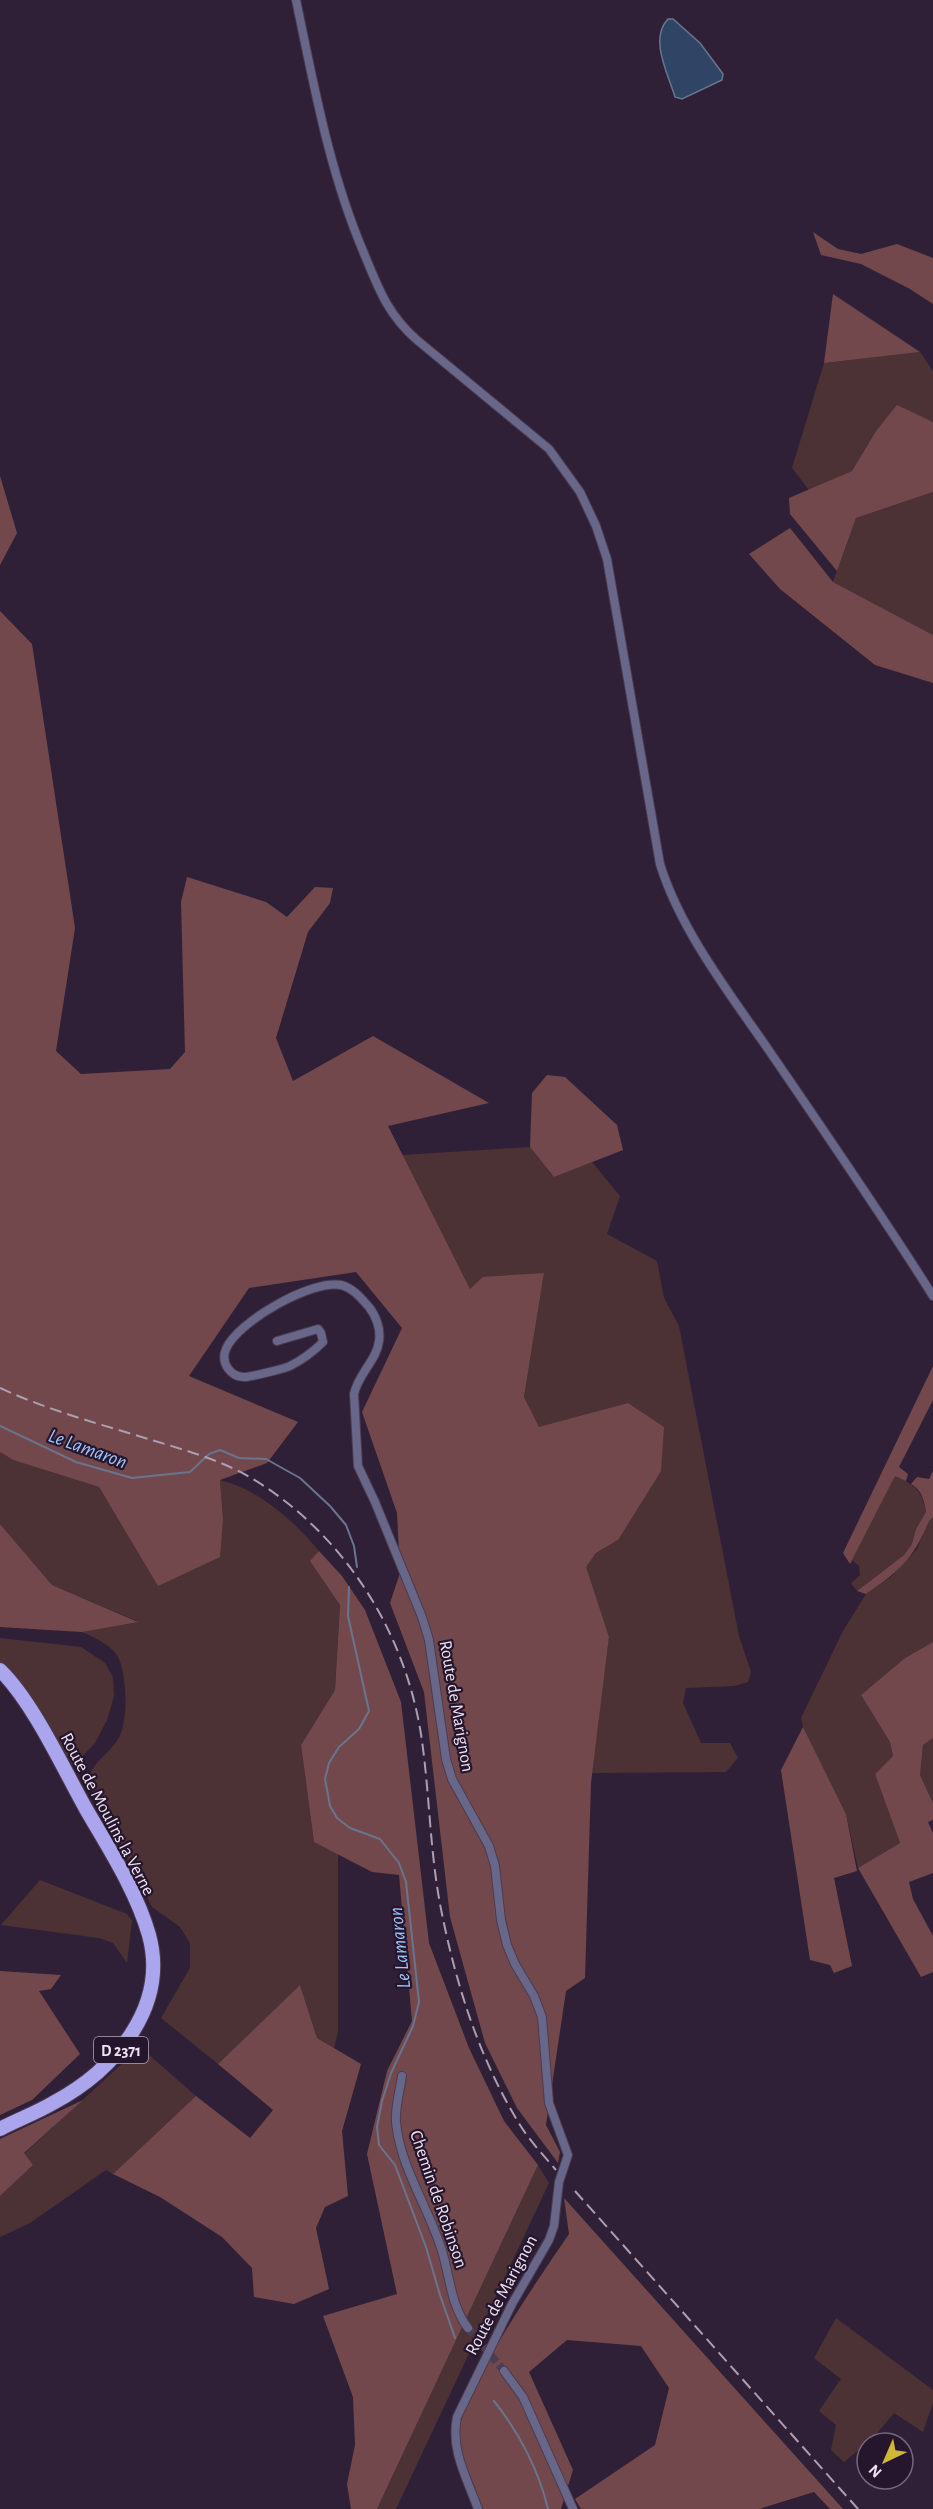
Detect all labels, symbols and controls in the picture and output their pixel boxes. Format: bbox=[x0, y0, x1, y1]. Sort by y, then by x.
water label: Le Lamaron bbox=[46, 1426, 130, 1472]
street label: Route de Marignon bbox=[436, 1639, 476, 1773]
street label: Route de Moulins la Verne bbox=[57, 1730, 158, 1899]
water label: Le Lamaron bbox=[386, 1906, 414, 1990]
road number: D 2371 bbox=[94, 2037, 148, 2063]
street label: Chemin de Robinson bbox=[406, 2128, 470, 2270]
street label: Route de Marignon bbox=[463, 2233, 541, 2358]
north arrow bbox=[855, 2431, 915, 2491]
text: N bbox=[866, 2461, 885, 2481]

